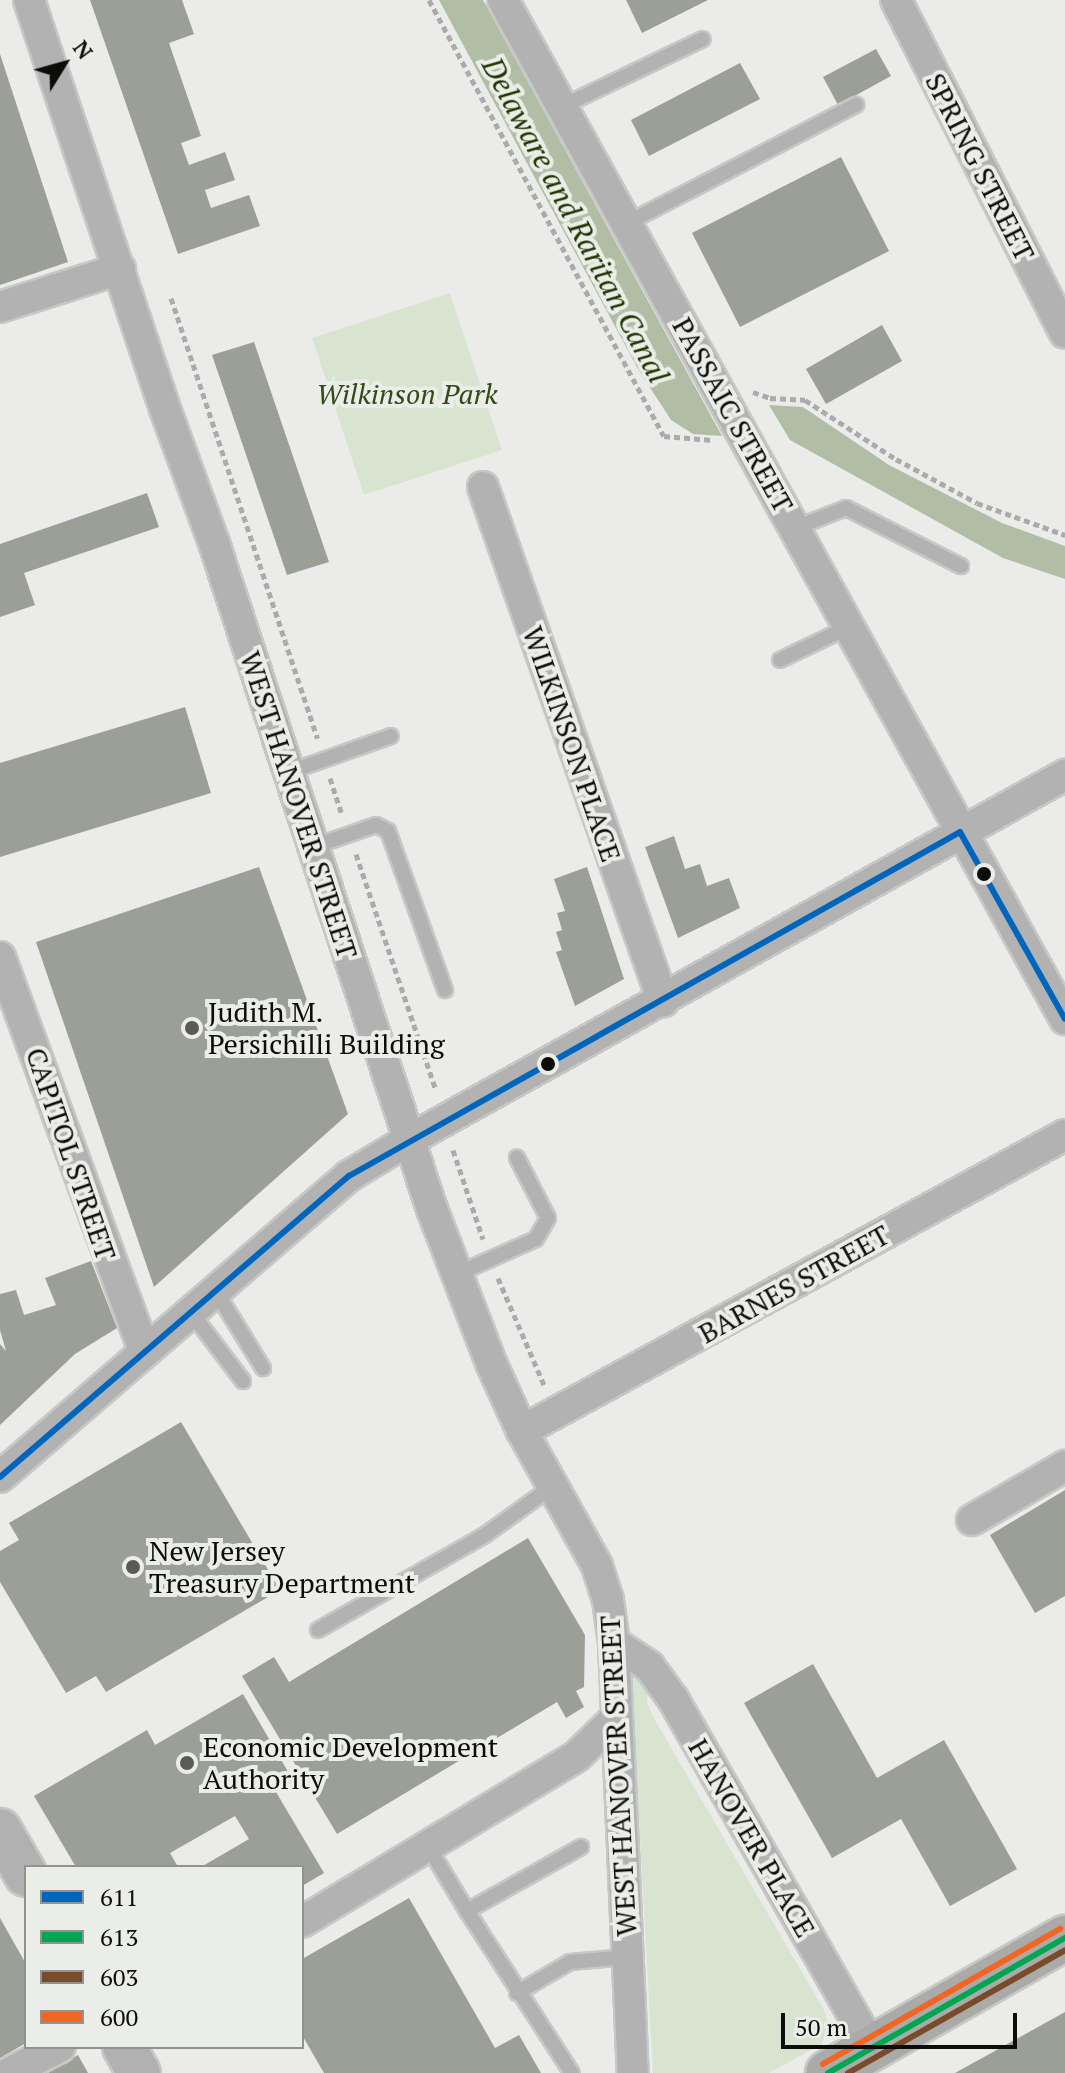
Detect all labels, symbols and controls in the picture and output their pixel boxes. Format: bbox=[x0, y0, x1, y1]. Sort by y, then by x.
north arrow bbox=[24, 24, 104, 104]
text: N bbox=[67, 34, 100, 65]
water label: Delaware and Raritan Canal bbox=[475, 51, 677, 389]
street label: SPRING STREET bbox=[918, 68, 1042, 266]
street label: PASSAIC STREET bbox=[666, 312, 800, 518]
park label: Wilkinson Park bbox=[316, 377, 498, 411]
street label: WILKINSON PLACE bbox=[516, 622, 628, 866]
street label: WEST HANOVER STREET bbox=[233, 647, 365, 963]
unlabelled marker bbox=[976, 866, 992, 882]
place label: Judith M. Persichilli Building bbox=[208, 995, 445, 1061]
marker: Judith M. Persichilli Building bbox=[183, 1019, 201, 1037]
street label: CAPITOL STREET bbox=[19, 1043, 123, 1265]
unlabelled marker bbox=[540, 1056, 556, 1072]
street label: BARNES STREET bbox=[693, 1218, 895, 1350]
place label: New Jersey Treasury Department bbox=[149, 1534, 415, 1600]
marker: New Jersey Treasury Department bbox=[124, 1558, 142, 1576]
street label: WEST HANOVER STREET bbox=[593, 1615, 643, 1937]
place label: Economic Development Authority bbox=[203, 1730, 498, 1796]
street label: HANOVER PLACE bbox=[682, 1733, 822, 1943]
marker: Economic Development Authority bbox=[178, 1754, 196, 1772]
legend bbox=[24, 1865, 304, 2049]
text: 611 bbox=[100, 1881, 138, 1913]
text: 613 bbox=[100, 1921, 138, 1953]
text: 603 bbox=[100, 1961, 138, 1993]
scale bar bbox=[785, 1997, 1021, 2047]
text: 600 bbox=[100, 2001, 138, 2033]
text: 50 m bbox=[795, 2011, 847, 2043]

